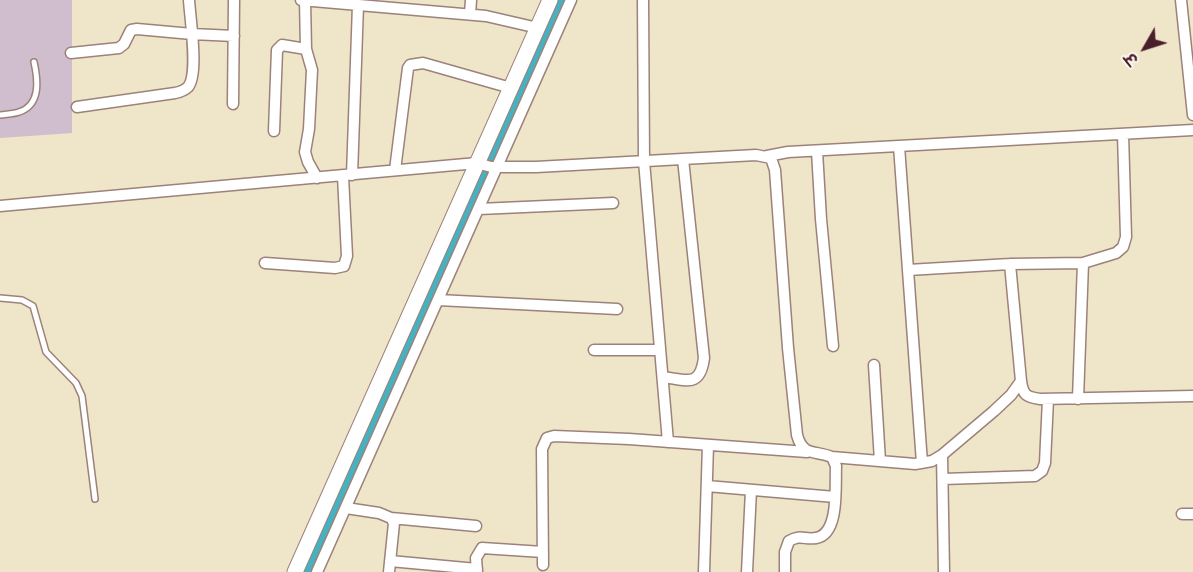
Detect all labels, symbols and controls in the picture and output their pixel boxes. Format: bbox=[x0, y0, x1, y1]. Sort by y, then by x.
north arrow bbox=[1115, 18, 1175, 78]
text: उ bbox=[1119, 49, 1142, 70]

